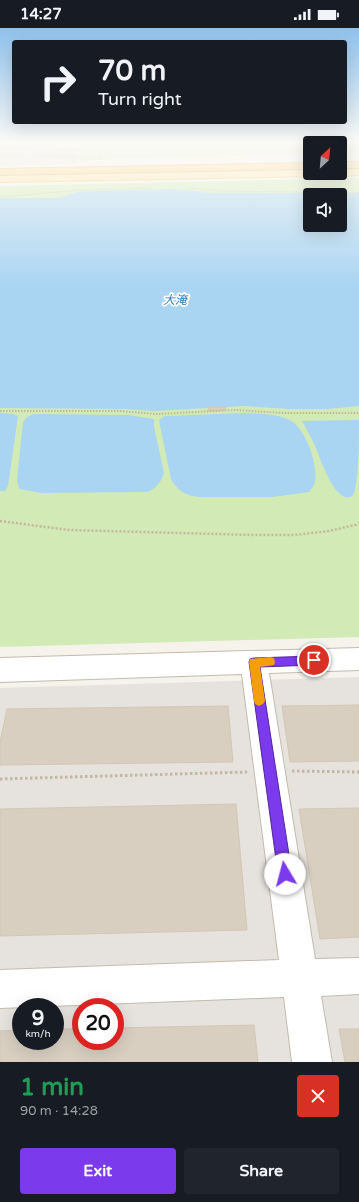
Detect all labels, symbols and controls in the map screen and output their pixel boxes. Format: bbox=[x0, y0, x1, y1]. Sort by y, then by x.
text: 14:27 bbox=[20, 5, 62, 23]
text: 70 m bbox=[98, 54, 166, 88]
icon: right bbox=[32, 56, 84, 108]
text: Turn right bbox=[98, 88, 182, 110]
north arrow bbox=[303, 136, 347, 180]
map controls bbox=[303, 136, 347, 232]
button: sound bbox=[303, 188, 347, 232]
water label: 大淹 bbox=[163, 293, 189, 307]
pin bbox=[297, 643, 331, 677]
icon: arrive bbox=[303, 649, 325, 671]
position arrow bbox=[264, 853, 306, 895]
speed limit sign: 20 bbox=[72, 998, 124, 1050]
text: 9 bbox=[32, 1007, 44, 1031]
text: km/h bbox=[25, 1028, 51, 1040]
text: 1 min bbox=[20, 1073, 84, 1102]
button: close bbox=[297, 1075, 339, 1117]
text: 90 m · 14:28 bbox=[20, 1103, 98, 1119]
button: Exit bbox=[20, 1148, 176, 1194]
button: Share bbox=[184, 1148, 339, 1194]

